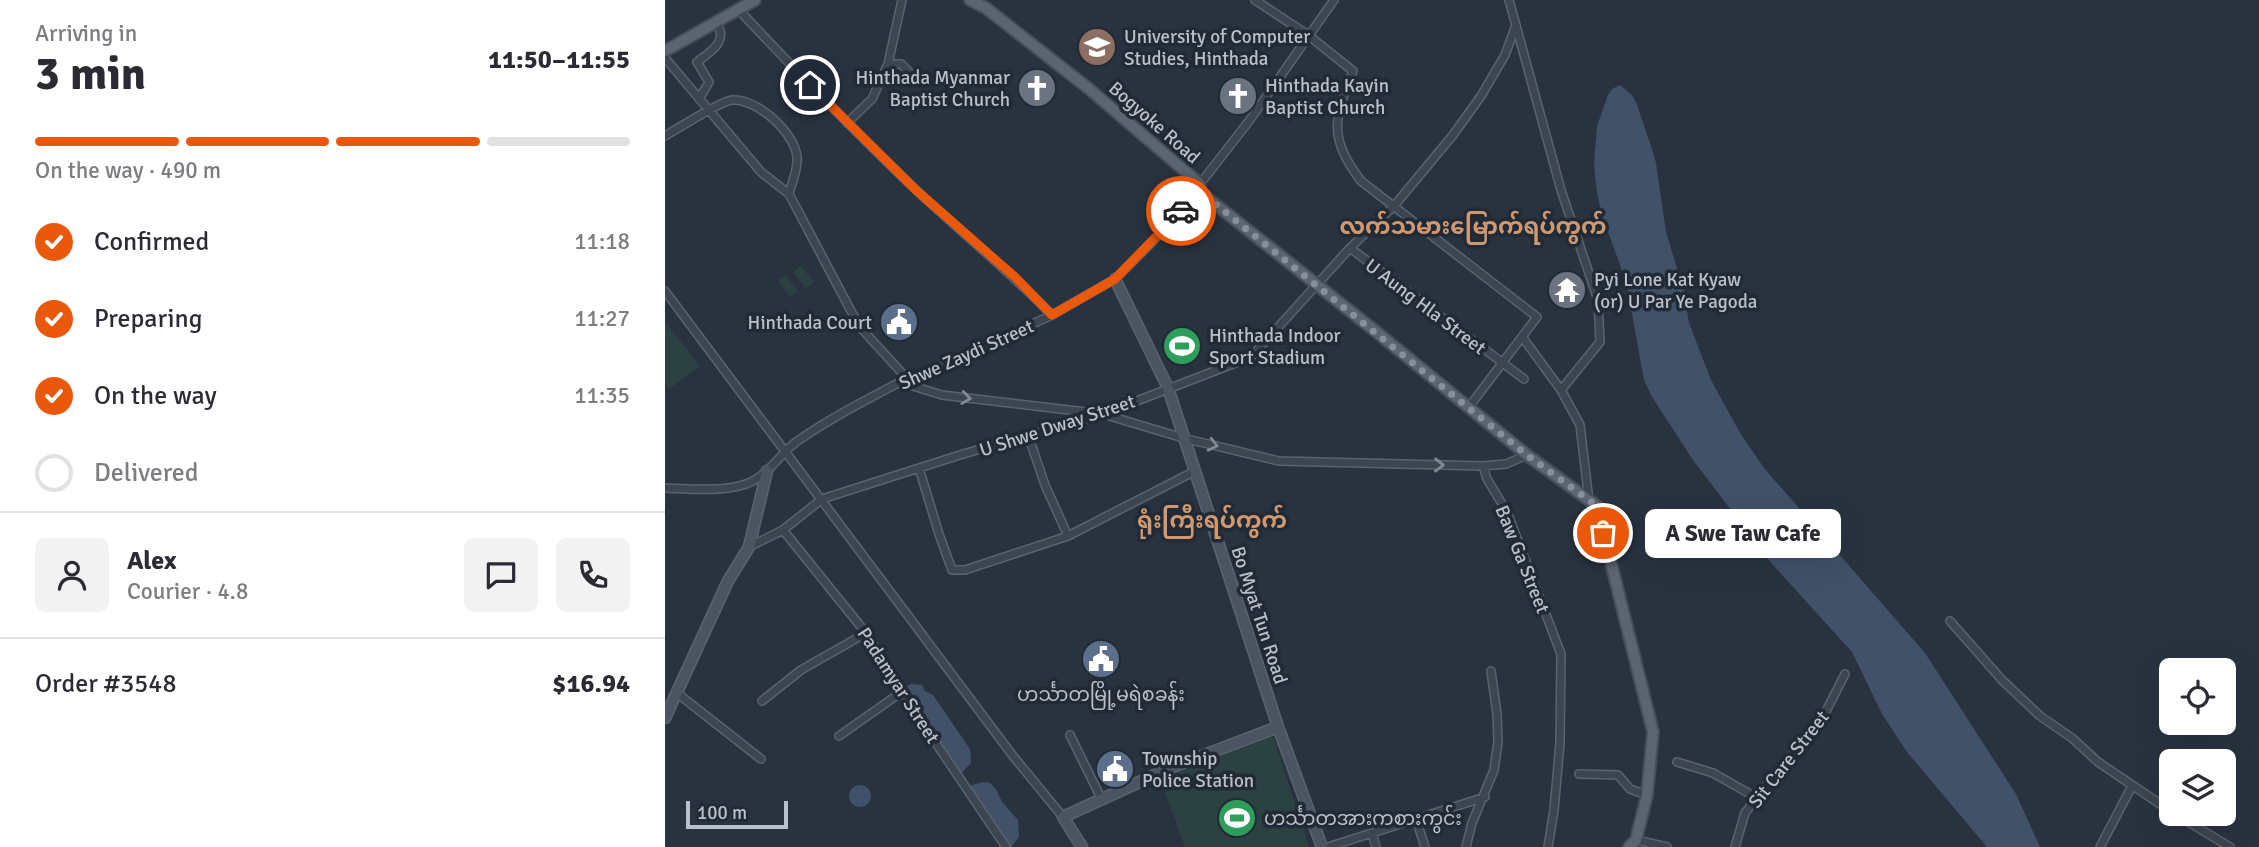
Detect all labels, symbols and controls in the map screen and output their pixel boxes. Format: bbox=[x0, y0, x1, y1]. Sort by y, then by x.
text: Arriving in bbox=[35, 19, 137, 48]
place label: University of Computer Studies, Hinthada bbox=[1124, 25, 1310, 71]
school or university icon: University of Computer Studies, Hinthada bbox=[1076, 26, 1118, 68]
text: 11:50–11:55 bbox=[488, 44, 630, 76]
text: 3 min bbox=[35, 46, 146, 102]
pin bbox=[780, 55, 840, 115]
icon: home bbox=[791, 66, 829, 104]
place label: Hinthada Myanmar Baptist Church bbox=[855, 66, 1010, 112]
church icon: Hinthada Myanmar Baptist Church bbox=[1016, 67, 1058, 109]
place label: Hinthada Kayin Baptist Church bbox=[1265, 74, 1389, 120]
church icon: Hinthada Kayin Baptist Church bbox=[1217, 75, 1259, 117]
street label: Bogyoke Road bbox=[1104, 76, 1205, 169]
text: On the way · 490 m bbox=[35, 156, 221, 185]
courier bbox=[1146, 176, 1216, 246]
icon: car bbox=[1162, 192, 1200, 230]
district label: လက်သမားမြောက်ရပ်ကွက် bbox=[1339, 210, 1607, 245]
icon: check bbox=[35, 223, 73, 261]
text: Confirmed bbox=[94, 226, 209, 258]
text: 11:18 bbox=[574, 227, 630, 256]
street label: U Aung Hla Street bbox=[1360, 254, 1491, 360]
place label: Pyi Lone Kat Kyaw (or) U Par Ye Pagoda bbox=[1594, 268, 1757, 314]
temple icon: Pyi Lone Kat Kyaw (or) U Par Ye Pagoda bbox=[1546, 269, 1588, 311]
icon: check bbox=[35, 300, 73, 338]
public building icon: Hinthada Court bbox=[878, 301, 920, 343]
text: Preparing bbox=[94, 303, 202, 335]
text: 11:27 bbox=[574, 304, 630, 333]
place label: Hinthada Court bbox=[748, 311, 872, 335]
street label: Shwe Zaydi Street bbox=[895, 314, 1038, 395]
place label: Hinthada Indoor Sport Stadium bbox=[1209, 324, 1341, 370]
sports icon: Hinthada Indoor Sport Stadium bbox=[1161, 325, 1203, 367]
icon: check bbox=[35, 377, 73, 415]
text: On the way bbox=[94, 380, 217, 412]
text: 11:35 bbox=[574, 381, 630, 410]
street label: U Shwe Dway Street bbox=[976, 389, 1139, 462]
one-way arrow bbox=[961, 390, 972, 405]
one-way arrow bbox=[1207, 437, 1219, 451]
text: Delivered bbox=[94, 457, 199, 489]
one-way arrow bbox=[1433, 457, 1444, 472]
street label: Baw Ga Street bbox=[1490, 502, 1555, 617]
pin bbox=[1573, 503, 1633, 563]
district label: ရုံးကြီးရပ်ကွက် bbox=[1137, 504, 1287, 539]
callout: A Swe Taw Cafe bbox=[1645, 508, 1841, 558]
icon: bag bbox=[1584, 514, 1622, 552]
text: A Swe Taw Cafe bbox=[1665, 519, 1821, 548]
button: person bbox=[35, 538, 109, 612]
button: chat bbox=[464, 538, 538, 612]
button: phone bbox=[556, 538, 630, 612]
street label: Bo Myat Tun Road bbox=[1226, 544, 1293, 687]
text: Alex bbox=[127, 545, 177, 577]
text: Courier · 4.8 bbox=[127, 577, 248, 606]
street label: Padamyar Street bbox=[852, 623, 945, 748]
public building icon: ဟင်္သာတမြို့မရဲစခန်း bbox=[1080, 638, 1122, 680]
map controls bbox=[2159, 658, 2236, 826]
button: locate bbox=[2159, 658, 2236, 735]
text: Order #3548 bbox=[35, 668, 176, 700]
text: $16.94 bbox=[552, 668, 630, 700]
place label: ဟင်္သာတမြို့မရဲစခန်း bbox=[1017, 680, 1185, 710]
street label: Sit Care Street bbox=[1743, 706, 1835, 813]
place label: Township Police Station bbox=[1142, 747, 1254, 793]
public building icon: Township Police Station bbox=[1094, 748, 1136, 790]
button: layers bbox=[2159, 749, 2236, 826]
sports icon: ဟင်္သာတအားကစားကွင်း bbox=[1216, 797, 1258, 839]
scale bar bbox=[686, 798, 787, 830]
text: 100 m bbox=[697, 801, 747, 825]
place label: ဟင်္သာတအားကစားကွင်း bbox=[1264, 804, 1462, 834]

